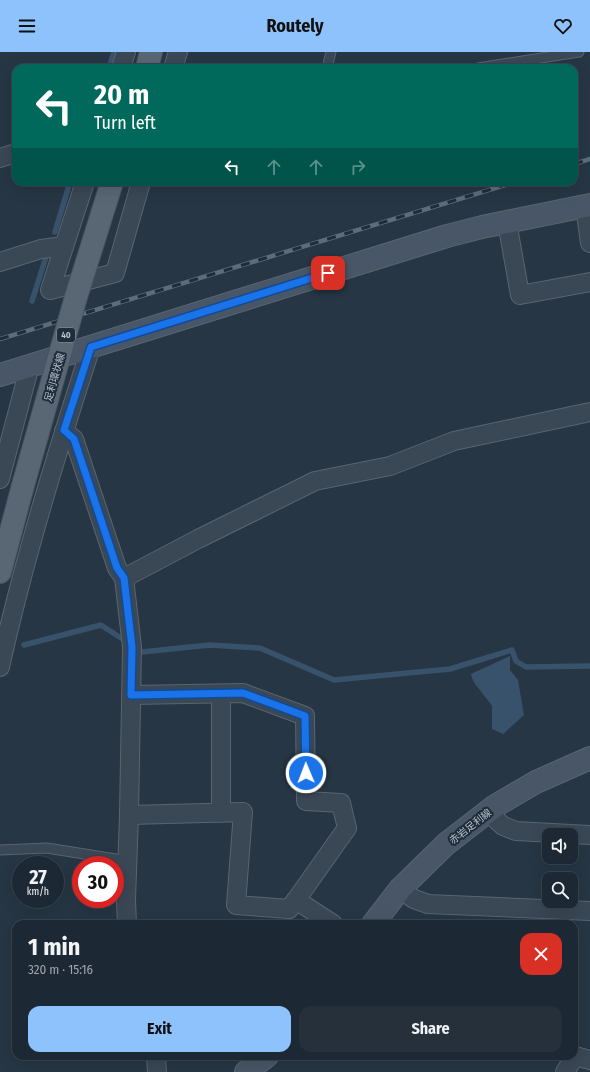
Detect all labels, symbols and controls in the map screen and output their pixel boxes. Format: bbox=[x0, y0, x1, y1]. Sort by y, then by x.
icon: menu bbox=[16, 15, 38, 37]
text: Routely bbox=[266, 15, 324, 37]
icon: heart bbox=[552, 15, 574, 37]
text: 20 m bbox=[94, 78, 149, 111]
icon: left bbox=[28, 80, 80, 132]
text: Turn left bbox=[94, 112, 156, 134]
icon: left bbox=[221, 156, 243, 178]
icon: ahead bbox=[263, 156, 285, 178]
icon: ahead bbox=[305, 156, 327, 178]
icon: right bbox=[347, 156, 369, 178]
pin bbox=[311, 256, 345, 290]
icon: arrive bbox=[317, 262, 339, 284]
road number: 40 bbox=[57, 328, 75, 342]
street label: 足利環状線 bbox=[42, 352, 68, 403]
position arrow bbox=[285, 752, 327, 794]
street label: 赤岩足利線 bbox=[447, 807, 494, 847]
map controls bbox=[542, 828, 578, 908]
button: sound bbox=[542, 828, 578, 864]
speed limit sign: 30 bbox=[72, 856, 124, 908]
text: 27 bbox=[29, 865, 47, 889]
button: search bbox=[542, 872, 578, 908]
text: km/h bbox=[27, 886, 49, 898]
text: 1 min bbox=[28, 933, 80, 961]
button: close bbox=[520, 933, 562, 975]
text: 320 m · 15:16 bbox=[28, 962, 93, 977]
button: Exit bbox=[28, 1006, 291, 1052]
button: Share bbox=[299, 1006, 562, 1052]

